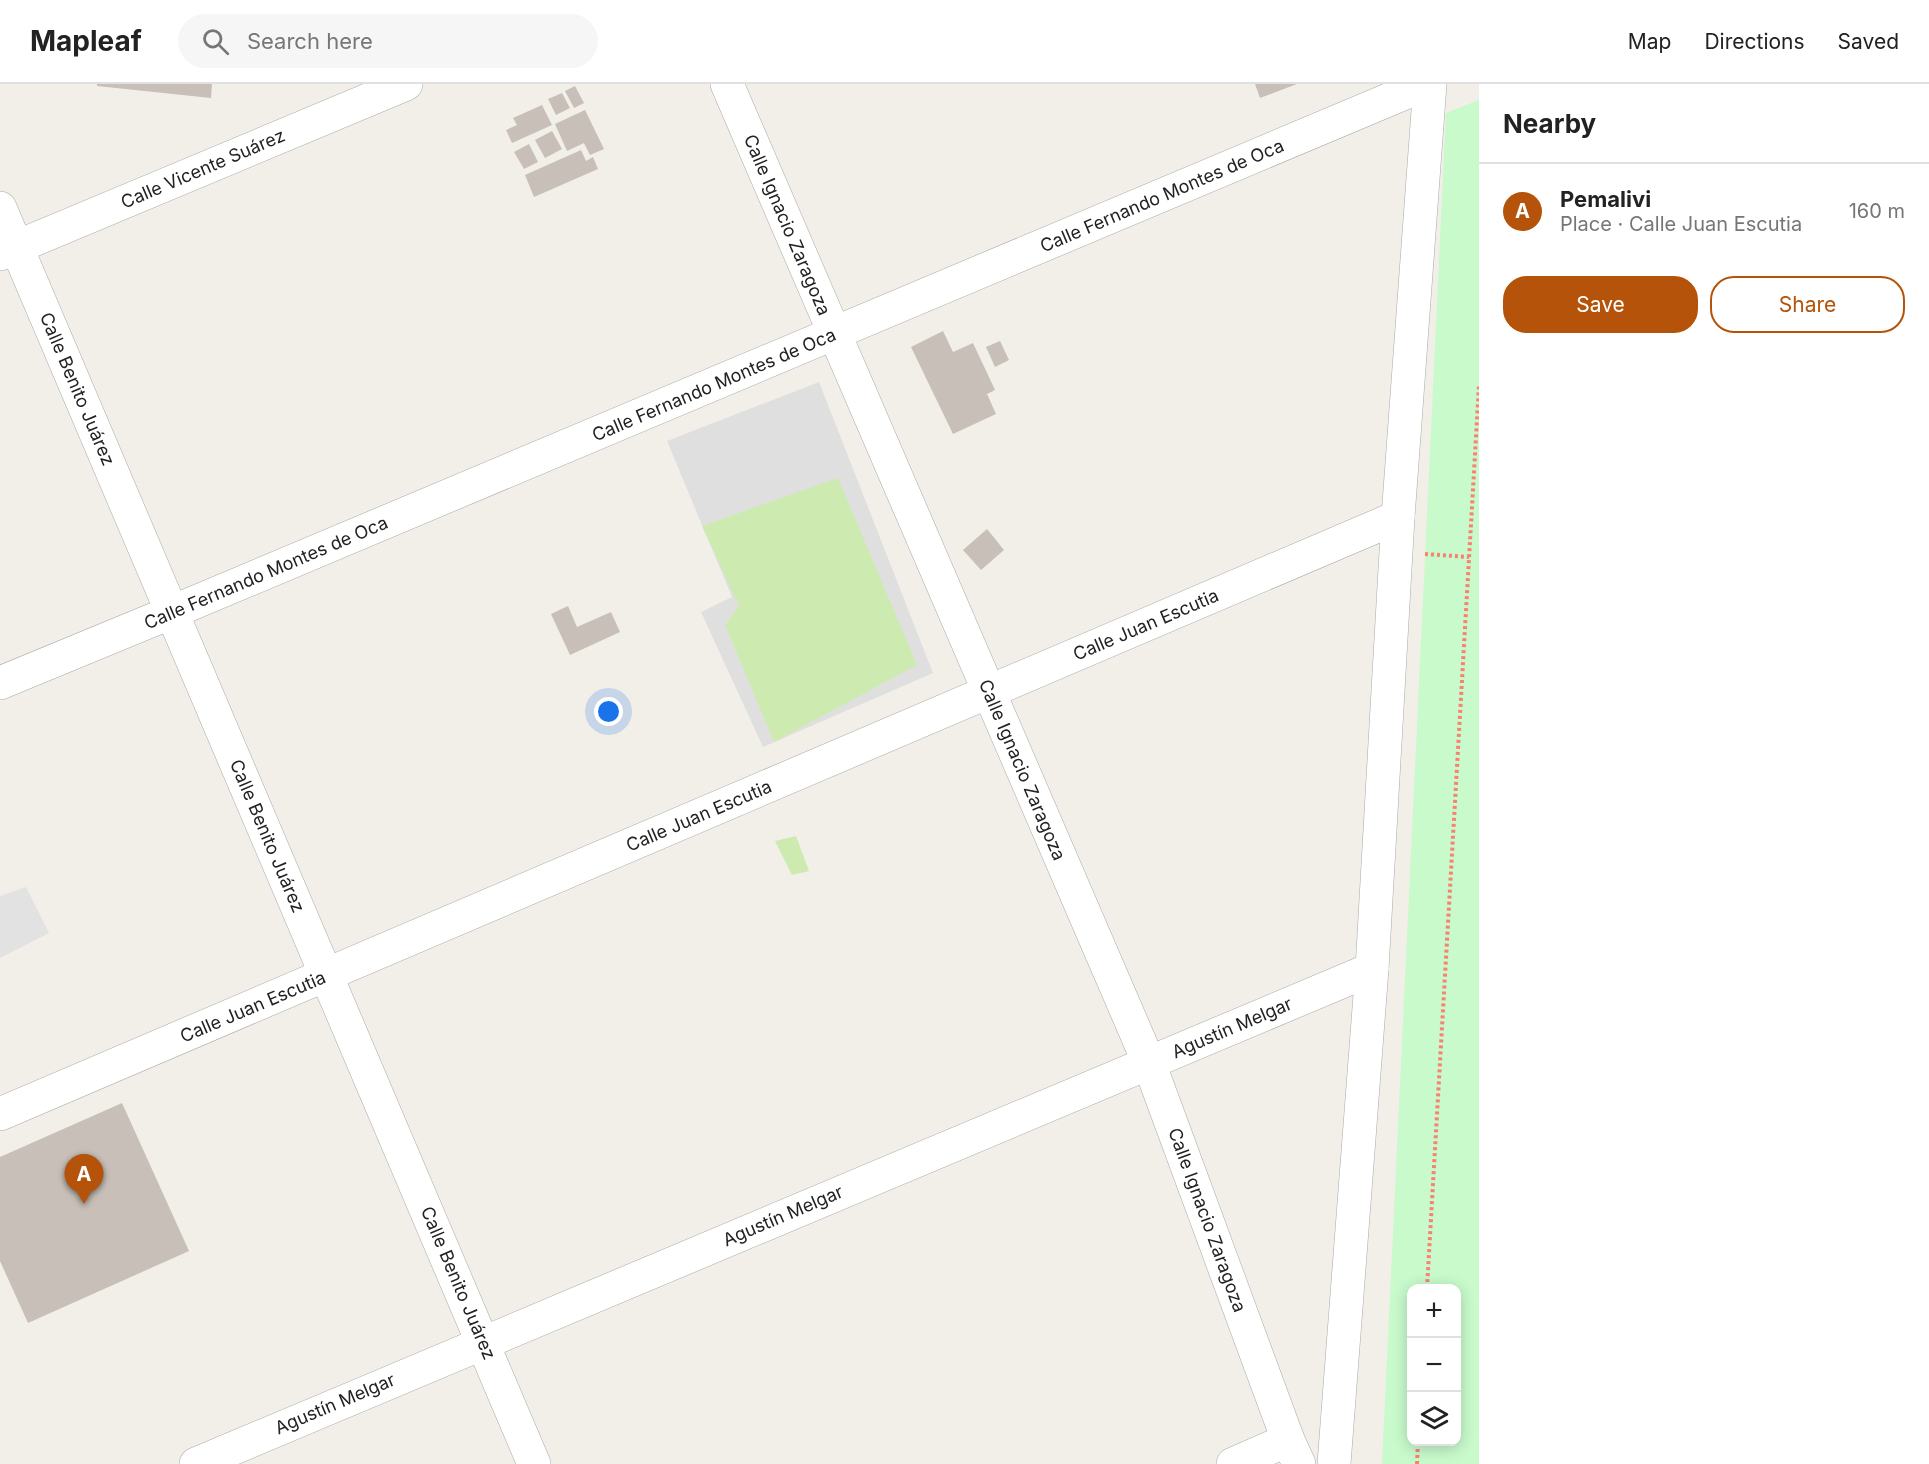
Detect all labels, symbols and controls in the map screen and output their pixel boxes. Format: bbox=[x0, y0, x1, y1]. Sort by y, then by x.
search box bbox=[178, 14, 598, 68]
text: Mapleaf bbox=[30, 24, 142, 58]
icon: search bbox=[199, 25, 232, 58]
text: Search here bbox=[247, 28, 373, 54]
text: Map bbox=[1628, 29, 1671, 54]
text: Directions bbox=[1704, 29, 1805, 54]
text: Saved bbox=[1838, 29, 1899, 54]
text: Nearby bbox=[1503, 108, 1596, 139]
street label: Calle Vicente Suárez bbox=[118, 124, 288, 213]
street label: Calle Ignacio Zaragoza bbox=[740, 131, 835, 318]
street label: Calle Fernando Montes de Oca bbox=[1037, 135, 1287, 257]
text: Pemalivi bbox=[1560, 186, 1651, 212]
text: A bbox=[1515, 199, 1530, 223]
text: 160 m bbox=[1849, 199, 1905, 223]
text: Place · Calle Juan Escutia bbox=[1560, 212, 1802, 236]
button: Save bbox=[1503, 276, 1698, 333]
button: Share bbox=[1710, 276, 1905, 333]
street label: Calle Benito Juárez bbox=[36, 309, 119, 468]
street label: Calle Fernando Montes de Oca bbox=[589, 324, 839, 446]
street label: Calle Fernando Montes de Oca bbox=[141, 512, 391, 634]
street label: Calle Juan Escutia bbox=[1070, 584, 1222, 665]
street label: Calle Ignacio Zaragoza bbox=[975, 676, 1070, 863]
your location bbox=[594, 697, 623, 726]
street label: Calle Benito Juárez bbox=[226, 756, 309, 915]
street label: Calle Juan Escutia bbox=[623, 775, 775, 856]
street label: Calle Juan Escutia bbox=[177, 966, 329, 1047]
street label: Agustín Melgar bbox=[1169, 993, 1295, 1062]
street label: Calle Ignacio Zaragoza bbox=[1164, 1125, 1251, 1315]
pin: A bbox=[64, 1154, 104, 1204]
street label: Agustín Melgar bbox=[720, 1181, 846, 1250]
street label: Calle Benito Juárez bbox=[417, 1203, 500, 1362]
map controls bbox=[1407, 1284, 1461, 1446]
button: + bbox=[1407, 1284, 1461, 1338]
button: − bbox=[1407, 1338, 1461, 1392]
street label: Agustín Melgar bbox=[272, 1369, 398, 1438]
button: layers bbox=[1407, 1392, 1461, 1446]

